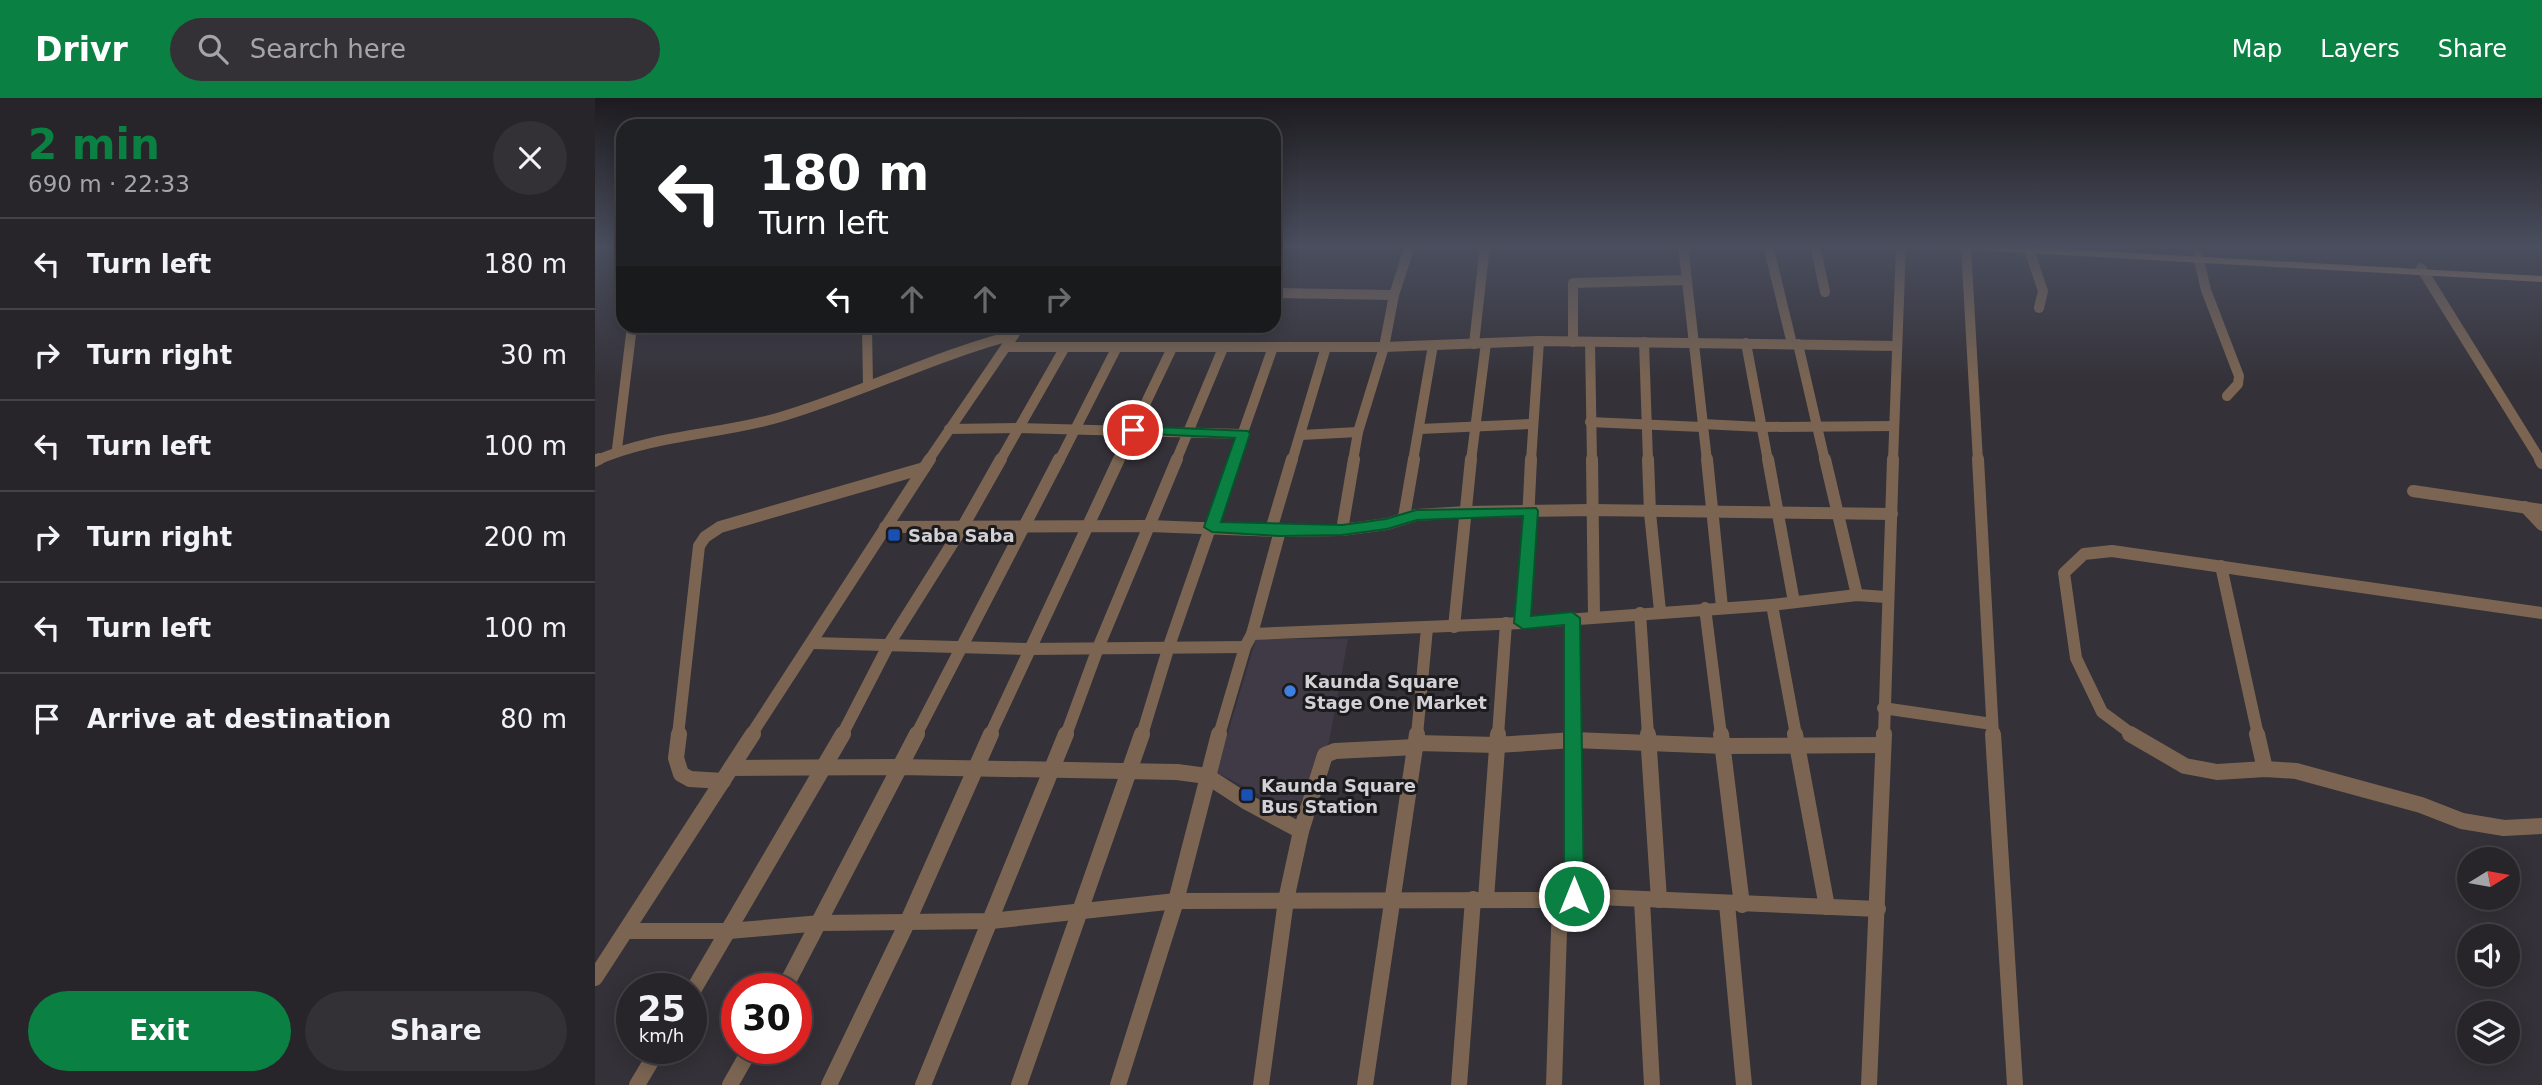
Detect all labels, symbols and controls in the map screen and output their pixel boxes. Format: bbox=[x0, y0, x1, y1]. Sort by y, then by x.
search box bbox=[170, 18, 660, 81]
text: Drivr bbox=[35, 30, 128, 69]
icon: search bbox=[194, 30, 232, 68]
text: Search here bbox=[250, 34, 406, 64]
text: Map bbox=[2232, 35, 2282, 63]
text: Layers bbox=[2320, 35, 2400, 63]
text: Share bbox=[2438, 35, 2507, 63]
text: 2 min bbox=[28, 120, 160, 169]
button: close bbox=[493, 121, 567, 195]
text: 180 m bbox=[759, 145, 929, 202]
icon: left bbox=[644, 147, 735, 238]
text: 690 m · 22:33 bbox=[28, 171, 190, 197]
text: Turn left bbox=[759, 204, 889, 242]
icon: left bbox=[28, 245, 66, 283]
text: Turn left bbox=[87, 249, 211, 279]
text: 180 m bbox=[484, 249, 567, 279]
icon: left bbox=[820, 280, 858, 318]
icon: ahead bbox=[893, 280, 931, 318]
icon: ahead bbox=[966, 280, 1004, 318]
icon: right bbox=[1039, 280, 1077, 318]
icon: right bbox=[28, 336, 66, 374]
text: Turn right bbox=[87, 340, 232, 370]
text: 30 m bbox=[500, 340, 567, 370]
pin bbox=[1103, 400, 1163, 460]
icon: arrive bbox=[1114, 411, 1152, 449]
icon: left bbox=[28, 427, 66, 465]
text: Turn left bbox=[87, 431, 211, 461]
text: 100 m bbox=[484, 431, 567, 461]
icon: right bbox=[28, 518, 66, 556]
text: Turn right bbox=[87, 522, 232, 552]
text: 200 m bbox=[484, 522, 567, 552]
place label: Saba Saba bbox=[908, 525, 1015, 546]
marker: Saba Saba bbox=[886, 527, 902, 543]
icon: left bbox=[28, 609, 66, 647]
text: Turn left bbox=[87, 613, 211, 643]
text: 100 m bbox=[484, 613, 567, 643]
place label: Kaunda Square Stage One Market bbox=[1304, 671, 1487, 713]
marker: Kaunda Square Stage One Market bbox=[1282, 683, 1298, 699]
icon: arrive bbox=[28, 700, 66, 738]
text: Arrive at destination bbox=[87, 704, 391, 734]
text: 80 m bbox=[500, 704, 567, 734]
place label: Kaunda Square Bus Station bbox=[1261, 775, 1416, 817]
marker: Kaunda Square Bus Station bbox=[1239, 787, 1255, 803]
north arrow bbox=[2457, 847, 2520, 910]
map controls bbox=[2457, 847, 2520, 1064]
position arrow bbox=[1537, 859, 1611, 933]
button: sound bbox=[2457, 924, 2520, 987]
speed limit sign: 30 bbox=[721, 973, 812, 1064]
text: 25 bbox=[637, 989, 686, 1029]
button: Exit bbox=[28, 991, 291, 1071]
button: Share bbox=[305, 991, 567, 1071]
button: layers bbox=[2457, 1001, 2520, 1064]
text: km/h bbox=[639, 1025, 684, 1046]

